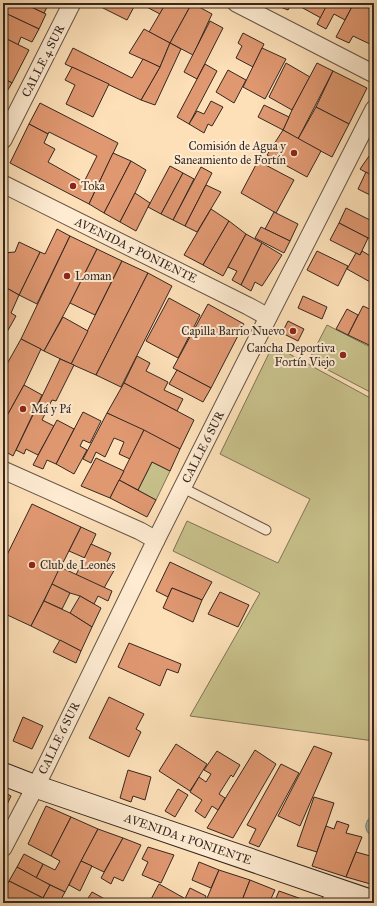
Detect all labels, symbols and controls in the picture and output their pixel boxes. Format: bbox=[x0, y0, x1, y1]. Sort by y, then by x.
street label: CALLE 4 SUR bbox=[19, 22, 67, 99]
place label: Comisión de Agua y Saneamiento de Fortín bbox=[174, 139, 286, 167]
marker: Comisión de Agua y Saneamiento de Fortín bbox=[289, 148, 299, 158]
place label: Toka bbox=[81, 179, 106, 193]
marker: Toka bbox=[68, 181, 78, 191]
street label: AVENIDA 5 PONIENTE bbox=[72, 214, 200, 286]
place label: Loman bbox=[75, 269, 112, 283]
marker: Loman bbox=[62, 271, 72, 281]
place label: Capilla Barrio Nuevo bbox=[181, 324, 285, 338]
marker: Capilla Barrio Nuevo bbox=[288, 326, 298, 336]
place label: Cancha Deportiva Fortín Viejo bbox=[247, 341, 336, 369]
marker: Cancha Deportiva Fortín Viejo bbox=[338, 350, 348, 360]
place label: Má y Pá bbox=[31, 402, 72, 416]
marker: Má y Pá bbox=[18, 404, 28, 414]
street label: CALLE 6 SUR bbox=[179, 408, 227, 485]
place label: Club de Leones bbox=[40, 558, 116, 572]
marker: Club de Leones bbox=[27, 560, 37, 570]
street label: CALLE 6 SUR bbox=[35, 699, 83, 776]
street label: AVENIDA 1 PONIENTE bbox=[122, 810, 254, 867]

